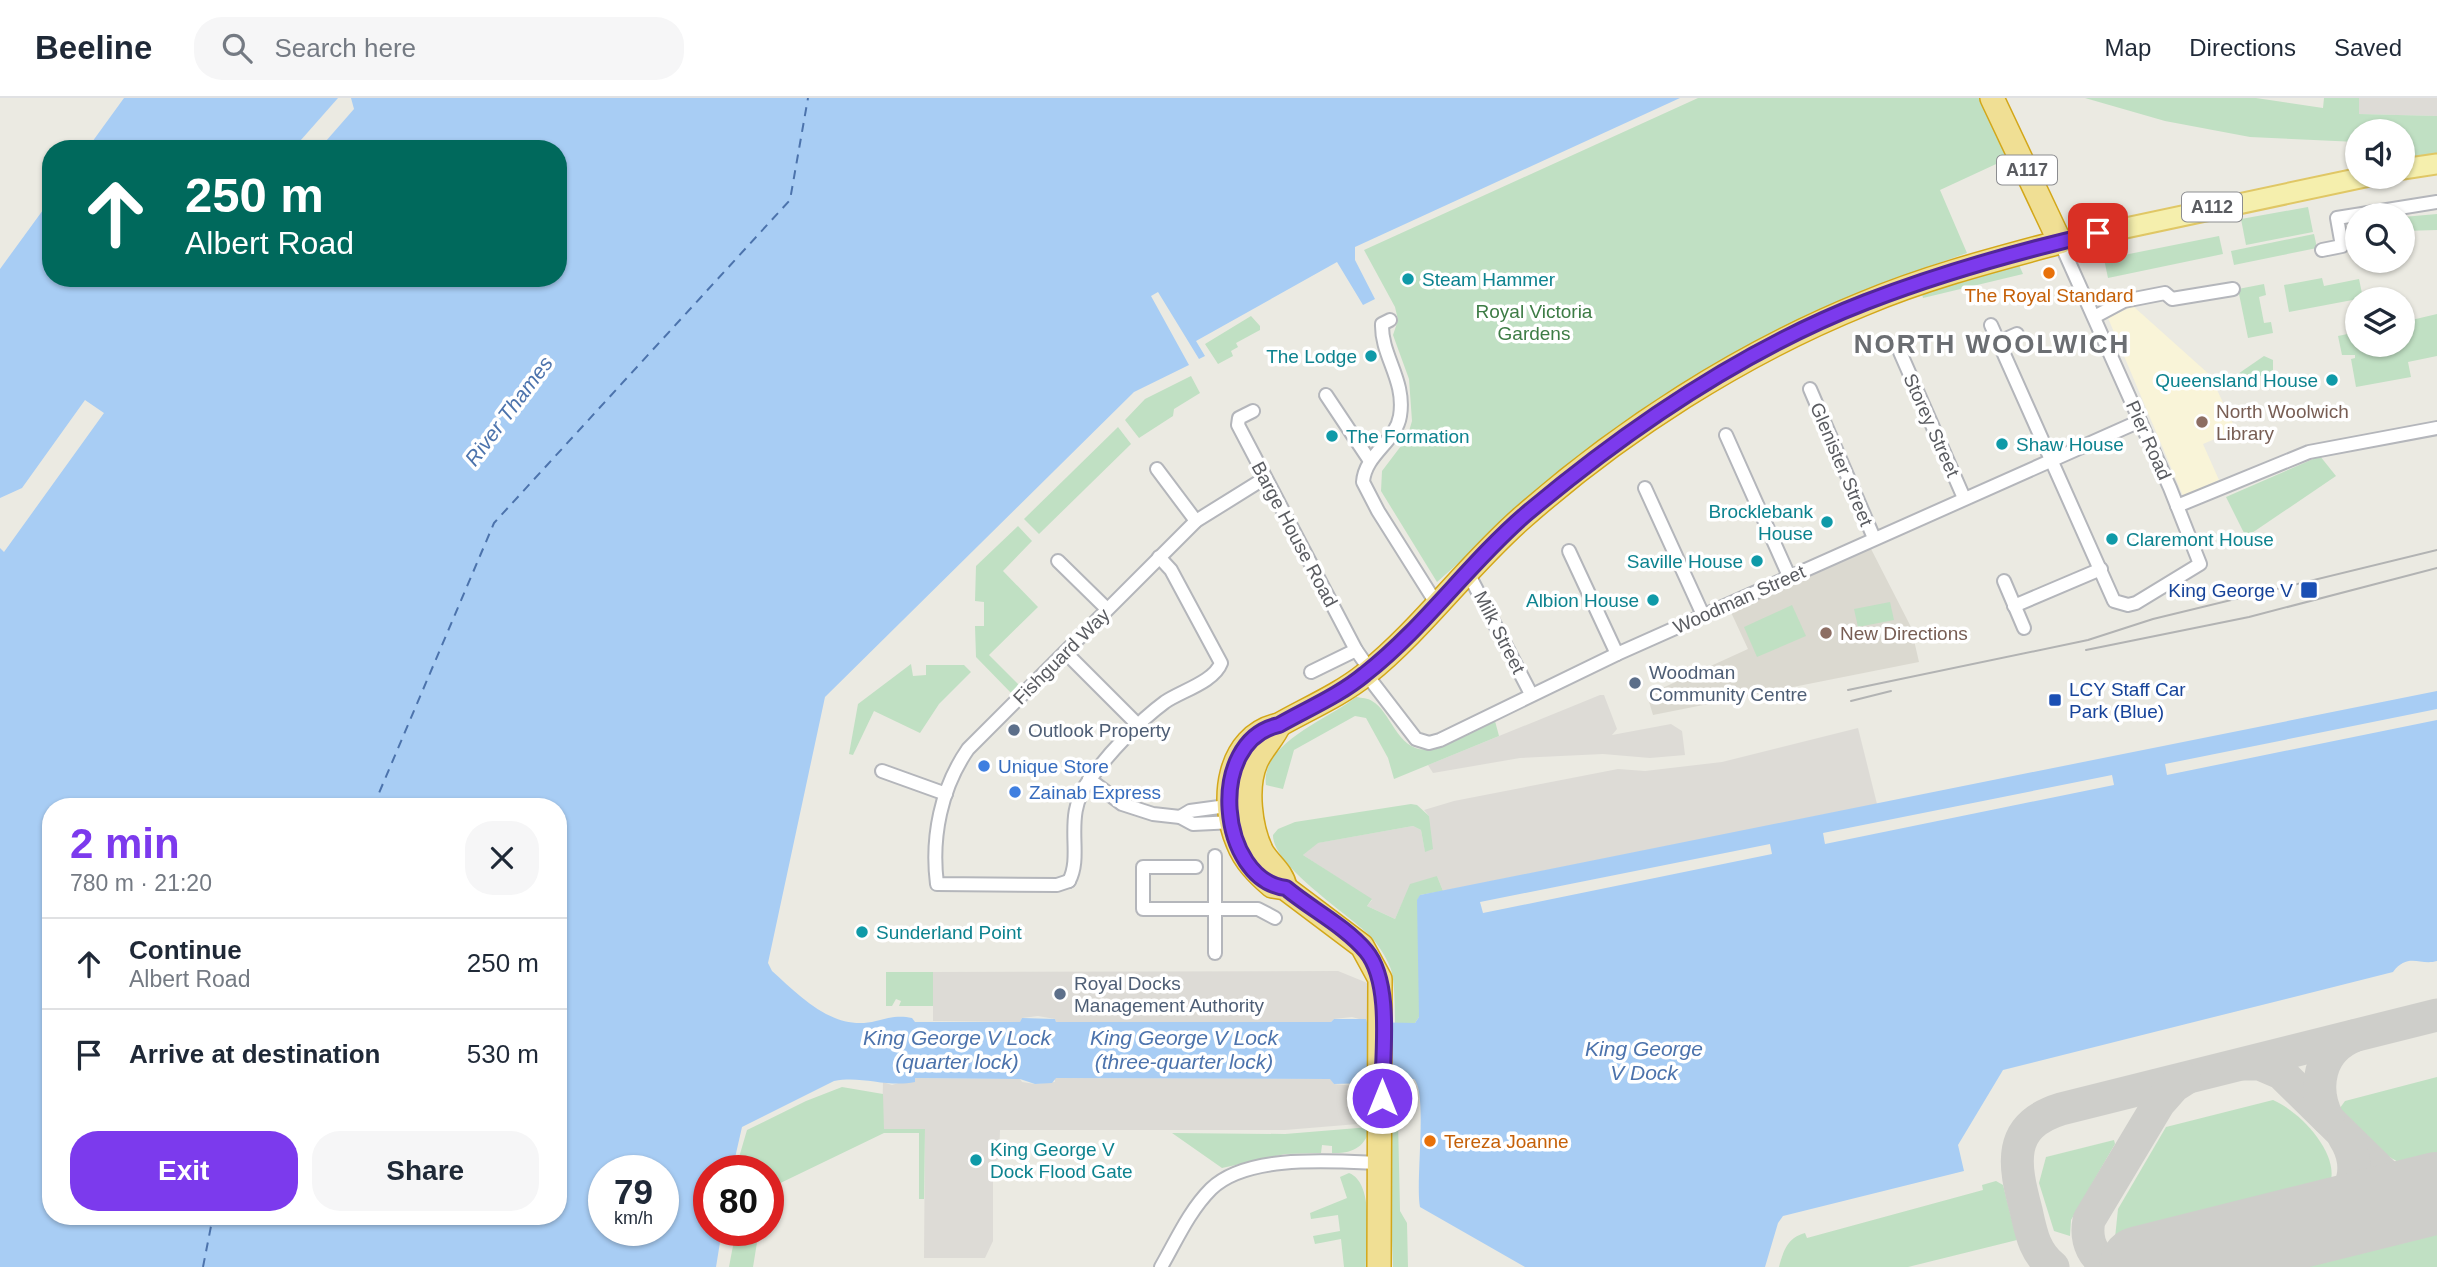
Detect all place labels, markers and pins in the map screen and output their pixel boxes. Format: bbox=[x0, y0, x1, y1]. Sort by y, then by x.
pin bbox=[2068, 203, 2128, 263]
marker: The Royal Standard bbox=[2041, 265, 2057, 281]
place label: Steam Hammer bbox=[1422, 269, 1556, 290]
marker: Steam Hammer bbox=[1400, 271, 1416, 287]
place label: The Royal Standard bbox=[1965, 285, 2134, 306]
place label: The Lodge bbox=[1266, 346, 1357, 367]
marker: The Lodge bbox=[1363, 348, 1379, 364]
place label: Queensland House bbox=[2155, 370, 2318, 391]
marker: Queensland House bbox=[2324, 372, 2340, 388]
place label: North Woolwich Library bbox=[2216, 401, 2349, 444]
marker: North Woolwich Library bbox=[2194, 414, 2210, 430]
place label: The Formation bbox=[1346, 426, 1470, 447]
marker: The Formation bbox=[1324, 428, 1340, 444]
place label: Shaw House bbox=[2016, 434, 2124, 455]
marker: Shaw House bbox=[1994, 436, 2010, 452]
place label: Brocklebank House bbox=[1708, 501, 1813, 544]
marker: Brocklebank House bbox=[1819, 514, 1835, 530]
place label: Claremont House bbox=[2126, 529, 2274, 550]
marker: Claremont House bbox=[2104, 531, 2120, 547]
place label: Saville House bbox=[1627, 551, 1743, 572]
marker: Saville House bbox=[1749, 553, 1765, 569]
place label: King George V bbox=[2168, 580, 2293, 601]
marker: King George V bbox=[2299, 580, 2319, 600]
place label: Albion House bbox=[1526, 590, 1639, 611]
marker: Albion House bbox=[1645, 592, 1661, 608]
place label: New Directions bbox=[1840, 623, 1968, 644]
marker: New Directions bbox=[1818, 625, 1834, 641]
place label: Woodman Community Centre bbox=[1649, 662, 1807, 705]
marker: Woodman Community Centre bbox=[1627, 675, 1643, 691]
place label: LCY Staff Car Park (Blue) bbox=[2069, 679, 2186, 722]
marker: LCY Staff Car Park (Blue) bbox=[2047, 692, 2063, 708]
place label: Outlook Property bbox=[1028, 720, 1171, 741]
marker: Outlook Property bbox=[1006, 722, 1022, 738]
place label: Unique Store bbox=[998, 756, 1109, 777]
marker: Unique Store bbox=[976, 758, 992, 774]
place label: Zainab Express bbox=[1029, 782, 1161, 803]
marker: Zainab Express bbox=[1007, 784, 1023, 800]
place label: Sunderland Point bbox=[876, 922, 1022, 943]
marker: Sunderland Point bbox=[854, 924, 870, 940]
place label: Royal Docks Management Authority bbox=[1074, 973, 1265, 1016]
marker: Royal Docks Management Authority bbox=[1052, 986, 1068, 1002]
place label: Tereza Joanne bbox=[1444, 1131, 1569, 1152]
marker: Tereza Joanne bbox=[1422, 1133, 1438, 1149]
place label: King George V Dock Flood Gate bbox=[990, 1139, 1133, 1182]
marker: King George V Dock Flood Gate bbox=[968, 1152, 984, 1168]

